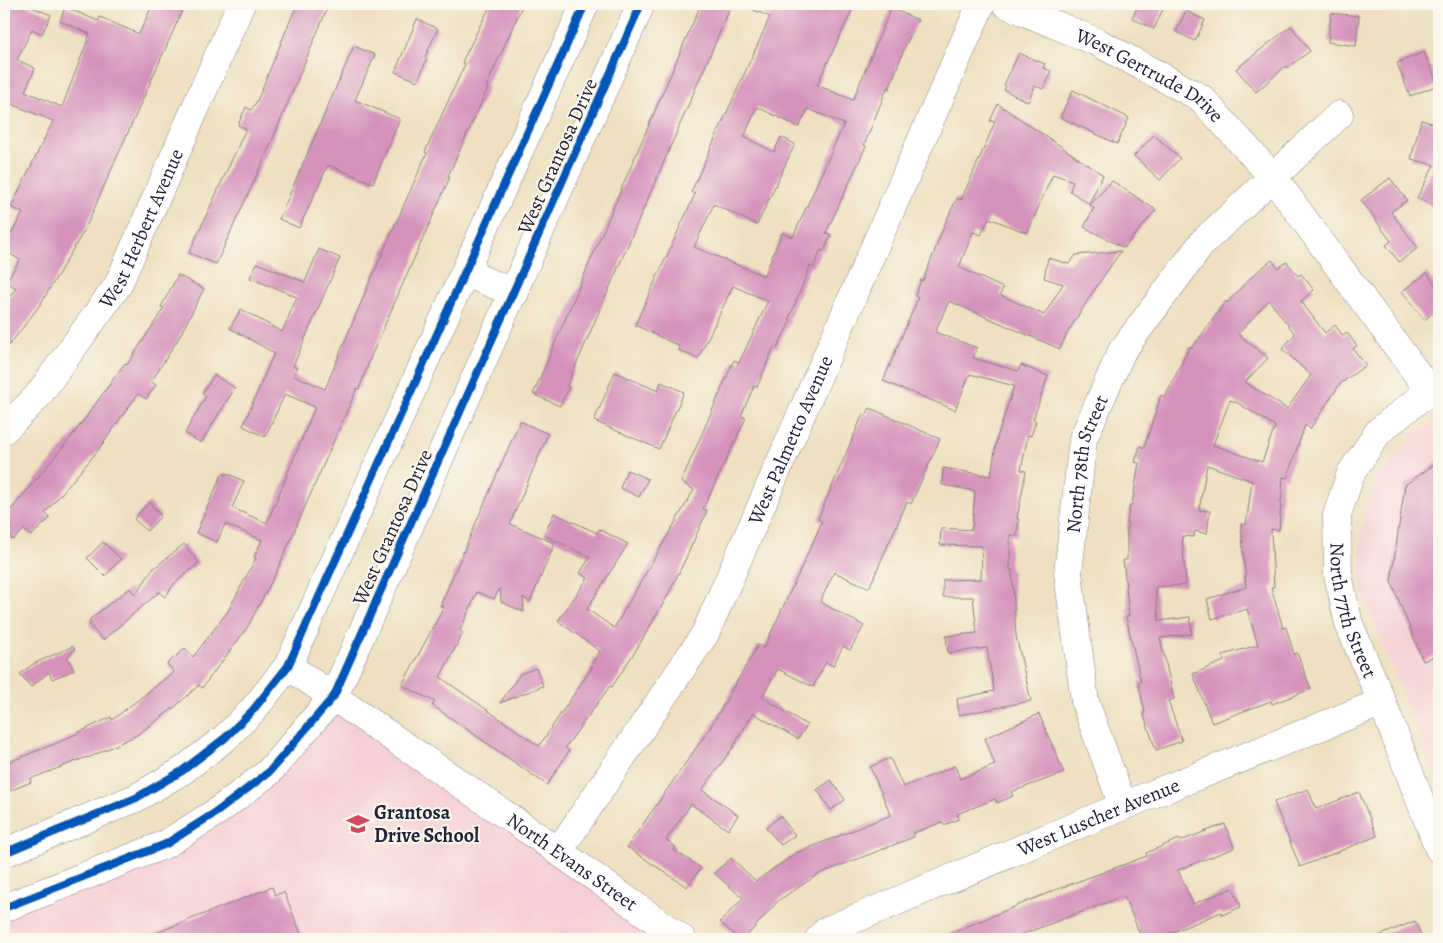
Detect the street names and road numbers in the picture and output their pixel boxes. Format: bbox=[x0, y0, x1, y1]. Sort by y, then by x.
street label: West Gertrude Drive bbox=[1071, 21, 1230, 128]
street label: West Grantosa Drive bbox=[511, 74, 604, 239]
street label: West Herbert Avenue bbox=[92, 145, 190, 315]
street label: West Palmetto Avenue bbox=[741, 351, 839, 530]
street label: North 78th Street bbox=[1060, 390, 1115, 534]
street label: West Grantosa Drive bbox=[346, 445, 439, 610]
street label: North 77th Street bbox=[1323, 542, 1383, 683]
street label: West Luscher Avenue bbox=[1012, 772, 1184, 863]
street label: North Evans Street bbox=[501, 806, 643, 918]

